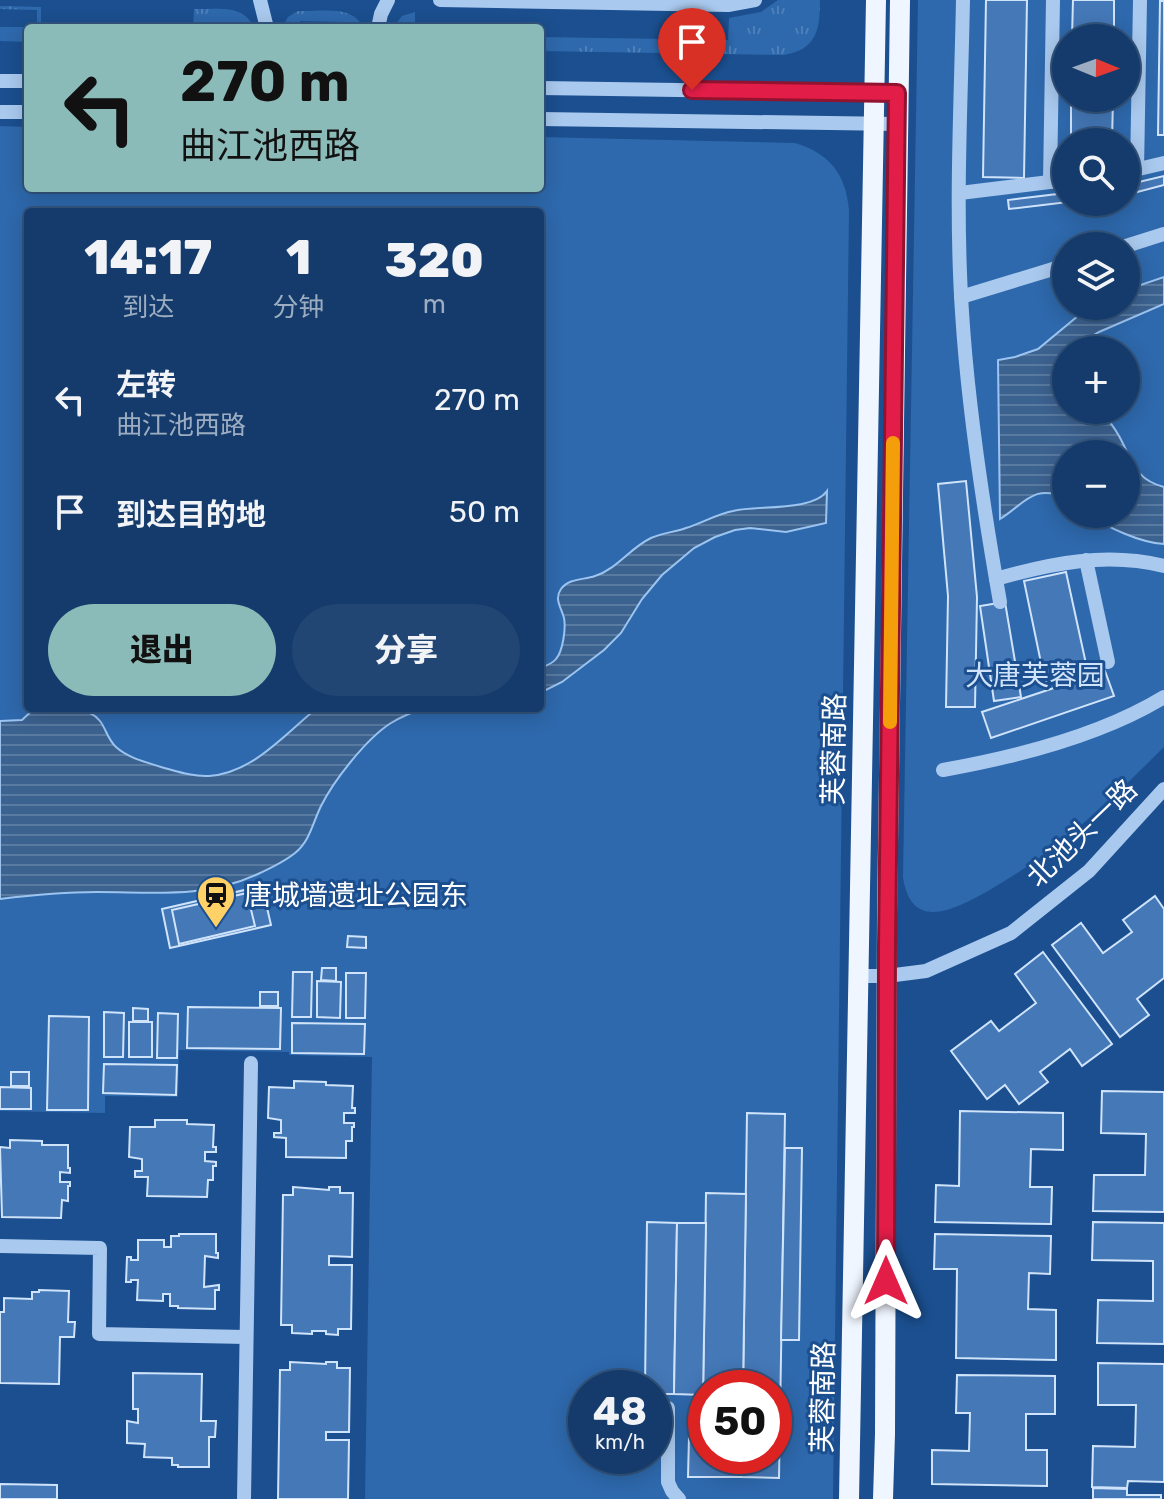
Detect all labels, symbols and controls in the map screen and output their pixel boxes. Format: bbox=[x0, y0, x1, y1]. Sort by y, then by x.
pin bbox=[658, 8, 726, 90]
icon: arrive bbox=[670, 20, 714, 64]
north arrow bbox=[1052, 24, 1140, 112]
map controls bbox=[1052, 24, 1140, 528]
text: 270 m bbox=[180, 49, 350, 115]
icon: left bbox=[48, 56, 152, 160]
text: 曲江池西路 bbox=[180, 124, 360, 167]
button: search bbox=[1052, 128, 1140, 216]
text: 14:17 bbox=[84, 229, 212, 286]
text: 1 bbox=[286, 229, 311, 286]
text: 320 bbox=[385, 232, 484, 289]
button: layers bbox=[1052, 232, 1140, 320]
text: m bbox=[423, 289, 446, 320]
text: 到达 bbox=[122, 292, 174, 323]
text: 分钟 bbox=[273, 292, 325, 323]
button: + bbox=[1052, 336, 1140, 424]
text: 左转 bbox=[116, 367, 176, 403]
icon: left bbox=[48, 378, 92, 422]
text: 270 m bbox=[434, 382, 520, 418]
text: 曲江池西路 bbox=[116, 410, 246, 441]
button: − bbox=[1052, 440, 1140, 528]
icon: arrive bbox=[48, 490, 92, 534]
text: 50 m bbox=[449, 494, 520, 530]
text: 到达目的地 bbox=[116, 497, 266, 533]
button: 退出 bbox=[48, 604, 276, 696]
button: 分享 bbox=[292, 604, 520, 696]
park label: 大唐芙蓉园 bbox=[965, 659, 1105, 692]
street label: 芙蓉南路 bbox=[817, 693, 851, 805]
street label: 北池头一路 bbox=[1020, 772, 1144, 894]
station icon: 唐城墙遗址公园东 bbox=[195, 874, 237, 929]
place label: 唐城墙遗址公园东 bbox=[244, 879, 468, 912]
position arrow bbox=[844, 1239, 928, 1323]
street label: 芙蓉南路 bbox=[806, 1341, 840, 1453]
speed limit sign: 50 bbox=[688, 1370, 792, 1474]
text: 48 bbox=[593, 1388, 647, 1435]
text: km/h bbox=[595, 1430, 645, 1454]

